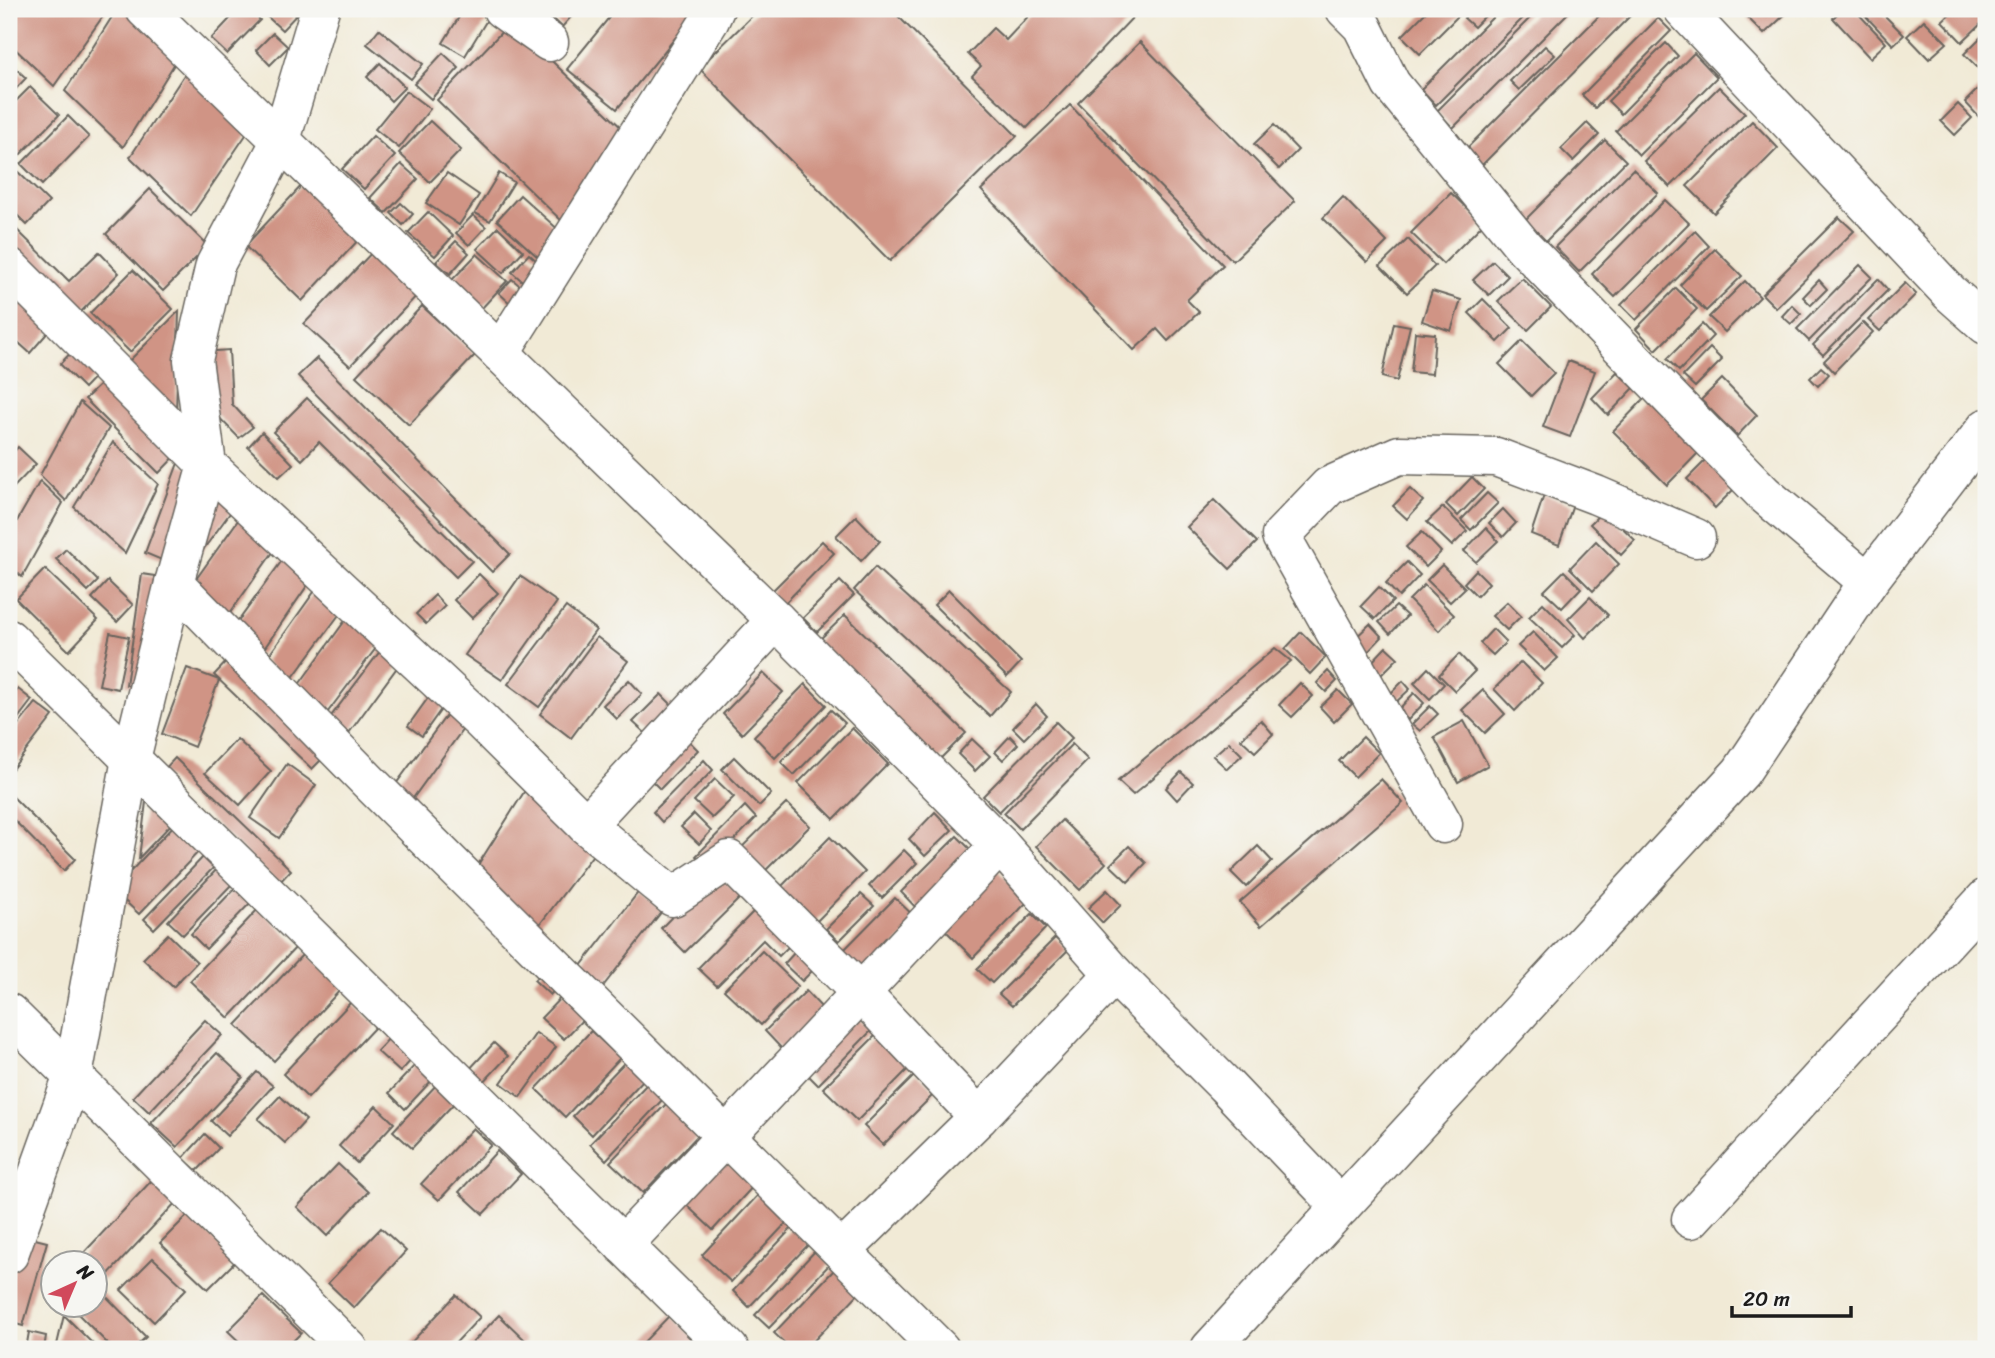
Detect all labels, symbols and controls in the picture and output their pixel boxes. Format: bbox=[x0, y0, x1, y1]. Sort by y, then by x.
north arrow bbox=[38, 1250, 108, 1320]
text: N bbox=[69, 1255, 102, 1289]
scale bar bbox=[1732, 1274, 1852, 1318]
text: 20 m bbox=[1743, 1280, 1790, 1318]

